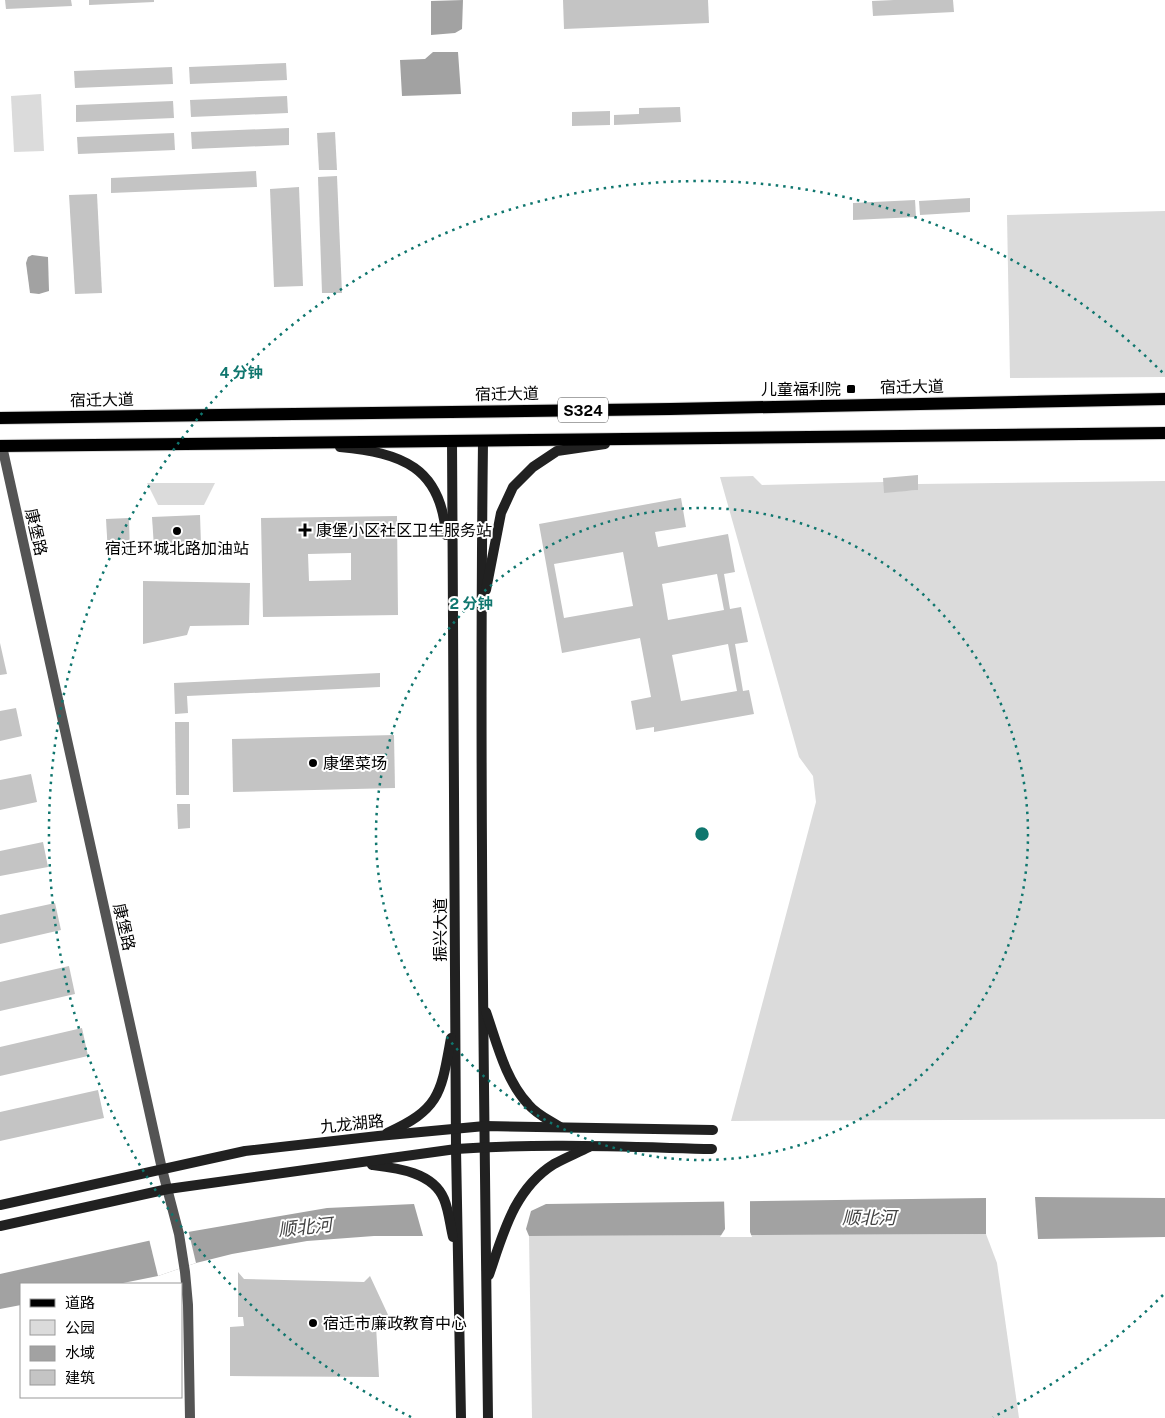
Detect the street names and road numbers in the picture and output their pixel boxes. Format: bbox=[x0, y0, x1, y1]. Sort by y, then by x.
street label: 宿迁大道 bbox=[880, 377, 944, 397]
street label: 宿迁大道 bbox=[475, 384, 539, 404]
street label: 宿迁大道 bbox=[70, 390, 134, 410]
road number: S324 bbox=[558, 398, 608, 422]
street label: 康堡路 bbox=[21, 506, 51, 558]
street label: 振兴大道 bbox=[431, 898, 450, 962]
street label: 康堡路 bbox=[109, 901, 139, 953]
street label: 九龙湖路 bbox=[319, 1111, 385, 1137]

